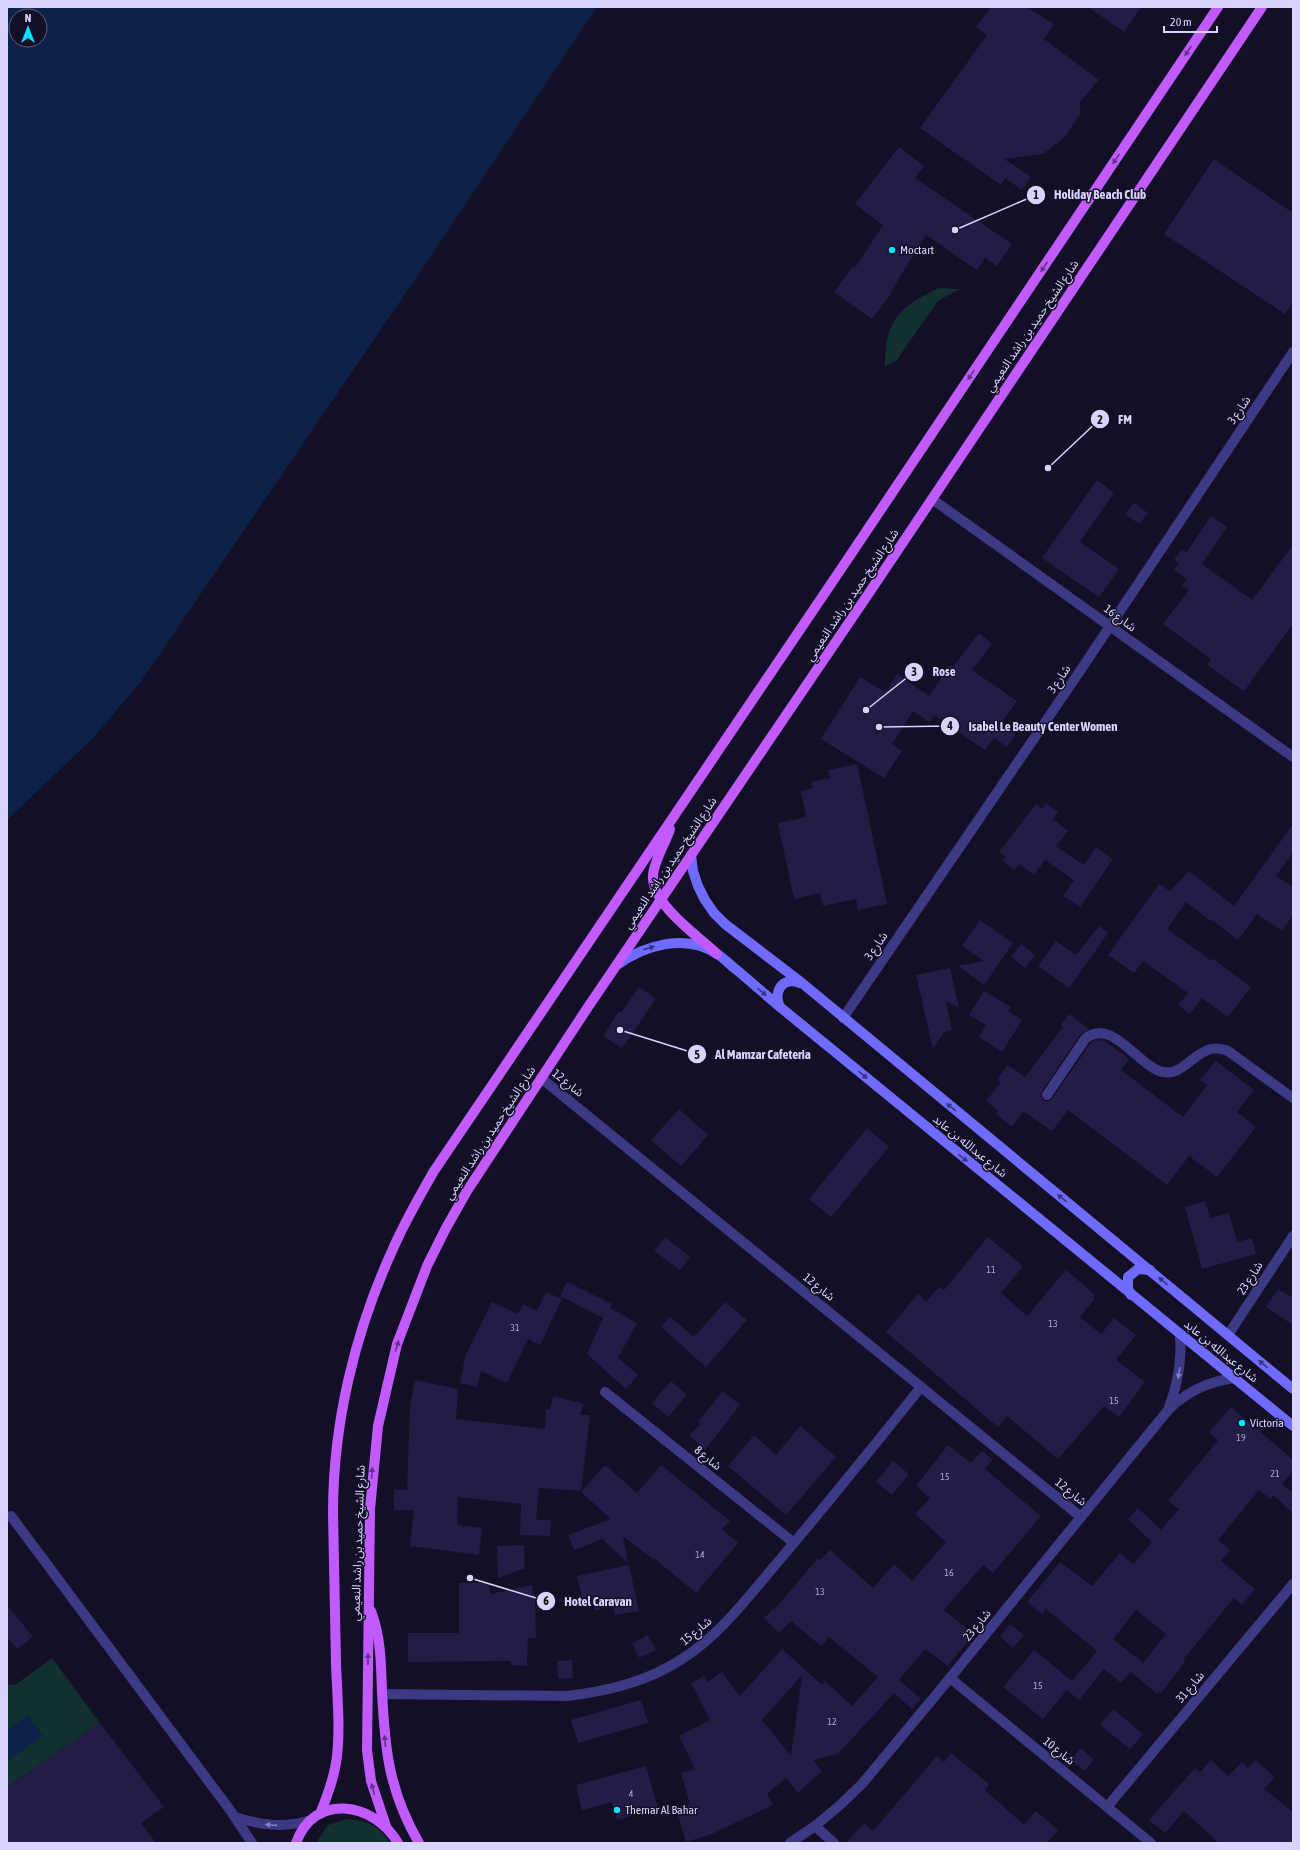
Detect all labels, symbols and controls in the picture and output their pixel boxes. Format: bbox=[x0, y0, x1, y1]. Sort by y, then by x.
north arrow bbox=[8, 8, 48, 48]
scale bar bbox=[1164, 8, 1217, 34]
text: N bbox=[25, 12, 31, 24]
text: 20 m bbox=[1170, 15, 1192, 29]
one-way arrow bbox=[1184, 46, 1192, 56]
one-way arrow bbox=[1112, 154, 1120, 164]
callout: Holiday Beach Club bbox=[1026, 182, 1155, 207]
text: Holiday Beach Club bbox=[1054, 187, 1146, 202]
text: 1 bbox=[1033, 188, 1039, 202]
place label: Moctart bbox=[900, 243, 935, 257]
marker: Moctart bbox=[887, 245, 897, 255]
street label: شارع الشيخ حميد بن راشد النعيمي bbox=[983, 257, 1084, 396]
one-way arrow bbox=[1040, 262, 1048, 272]
one-way arrow bbox=[967, 370, 975, 380]
street label: شارع 3 bbox=[1225, 393, 1255, 428]
callout: FM bbox=[1090, 407, 1140, 432]
text: FM bbox=[1118, 412, 1132, 427]
text: 2 bbox=[1097, 413, 1103, 427]
street label: شارع الشيخ حميد بن راشد النعيمي bbox=[803, 526, 904, 665]
street label: شارع 16 bbox=[1100, 602, 1139, 636]
callout: Rose bbox=[904, 659, 963, 684]
street label: شارع 3 bbox=[1045, 662, 1075, 697]
text: Rose bbox=[932, 664, 956, 679]
text: 3 bbox=[911, 665, 917, 679]
callout: Isabel Le Beauty Center Women bbox=[940, 714, 1125, 739]
text: 4 bbox=[946, 719, 953, 733]
text: Isabel Le Beauty Center Women bbox=[968, 719, 1118, 734]
street label: شارع الشيخ حميد بن راشد النعيمي bbox=[621, 794, 722, 933]
street label: شارع 3 bbox=[862, 929, 892, 964]
one-way arrow bbox=[644, 945, 656, 951]
one-way arrow bbox=[757, 988, 768, 997]
callout: Al Mamzar Cafeteria bbox=[687, 1042, 818, 1067]
text: Al Mamzar Cafeteria bbox=[714, 1047, 811, 1062]
text: 5 bbox=[694, 1048, 700, 1062]
street label: شارع الشيخ حميد بن راشد النعيمي bbox=[442, 1064, 541, 1204]
street label: شارع 12 bbox=[548, 1066, 587, 1101]
one-way arrow bbox=[857, 1071, 868, 1080]
one-way arrow bbox=[946, 1102, 957, 1111]
street label: شارع عبدالله بن عابد bbox=[929, 1112, 1010, 1182]
one-way arrow bbox=[958, 1153, 969, 1162]
one-way arrow bbox=[1057, 1194, 1068, 1203]
street label: شارع 23 bbox=[1234, 1259, 1267, 1298]
house number: 11 bbox=[986, 1264, 996, 1275]
street label: شارع 12 bbox=[799, 1270, 838, 1305]
one-way arrow bbox=[1157, 1276, 1168, 1285]
street label: شارع عبدالله بن عابد bbox=[1180, 1317, 1261, 1387]
house number: 13 bbox=[1048, 1318, 1058, 1329]
house number: 31 bbox=[510, 1322, 520, 1333]
one-way arrow bbox=[394, 1340, 400, 1352]
one-way arrow bbox=[1258, 1359, 1268, 1368]
one-way arrow bbox=[1176, 1366, 1182, 1379]
house number: 15 bbox=[1109, 1395, 1119, 1406]
place label: Victoria bbox=[1250, 1416, 1284, 1430]
marker: Victoria bbox=[1237, 1418, 1247, 1428]
house number: 19 bbox=[1236, 1432, 1246, 1443]
street label: شارع 8 bbox=[690, 1443, 724, 1475]
street label: شارع الشيخ حميد بن راشد النعيمي bbox=[348, 1465, 371, 1621]
one-way arrow bbox=[369, 1467, 376, 1480]
house number: 21 bbox=[1270, 1468, 1280, 1479]
house number: 15 bbox=[940, 1471, 950, 1482]
street label: شارع 12 bbox=[1051, 1475, 1090, 1510]
house number: 14 bbox=[695, 1549, 705, 1560]
house number: 16 bbox=[944, 1567, 954, 1578]
house number: 13 bbox=[815, 1586, 825, 1597]
callout: Hotel Caravan bbox=[536, 1589, 639, 1614]
text: 6 bbox=[543, 1594, 549, 1608]
text: Hotel Caravan bbox=[564, 1594, 632, 1609]
street label: شارع 23 bbox=[960, 1606, 995, 1645]
street label: شارع 15 bbox=[678, 1614, 716, 1650]
one-way arrow bbox=[365, 1652, 371, 1665]
street label: شارع 31 bbox=[1173, 1669, 1209, 1707]
house number: 15 bbox=[1033, 1680, 1043, 1691]
house number: 12 bbox=[827, 1716, 837, 1727]
street label: شارع 10 bbox=[1039, 1734, 1078, 1769]
one-way arrow bbox=[382, 1735, 389, 1747]
one-way arrow bbox=[369, 1783, 375, 1795]
house number: 4 bbox=[629, 1788, 634, 1799]
place label: Themar Al Bahar bbox=[625, 1803, 698, 1817]
marker: Themar Al Bahar bbox=[612, 1805, 622, 1815]
one-way arrow bbox=[265, 1822, 277, 1829]

